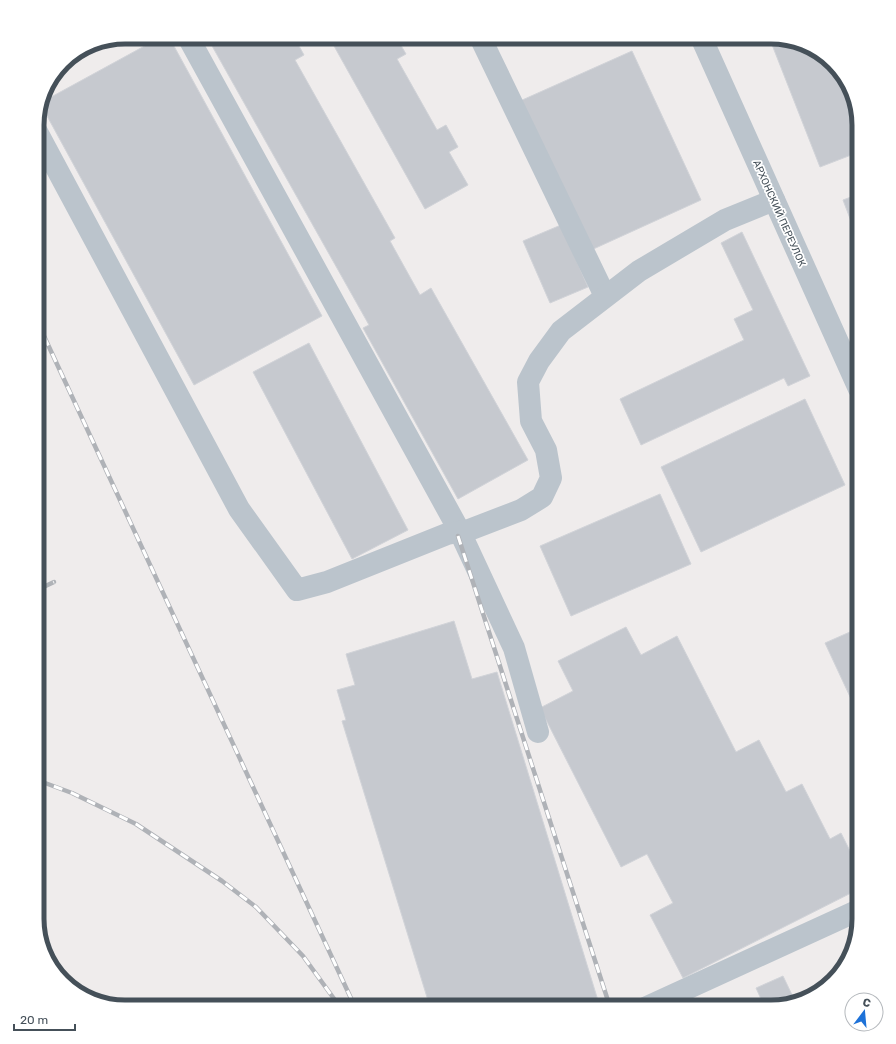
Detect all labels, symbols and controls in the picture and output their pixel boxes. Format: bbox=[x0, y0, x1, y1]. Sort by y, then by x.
street label: АРХОНСКИЙ ПЕРЕУЛОК bbox=[750, 158, 808, 269]
north arrow bbox=[844, 992, 884, 1032]
text: С bbox=[861, 996, 872, 1010]
scale bar bbox=[14, 1006, 75, 1032]
text: 20 m bbox=[20, 1013, 48, 1027]

